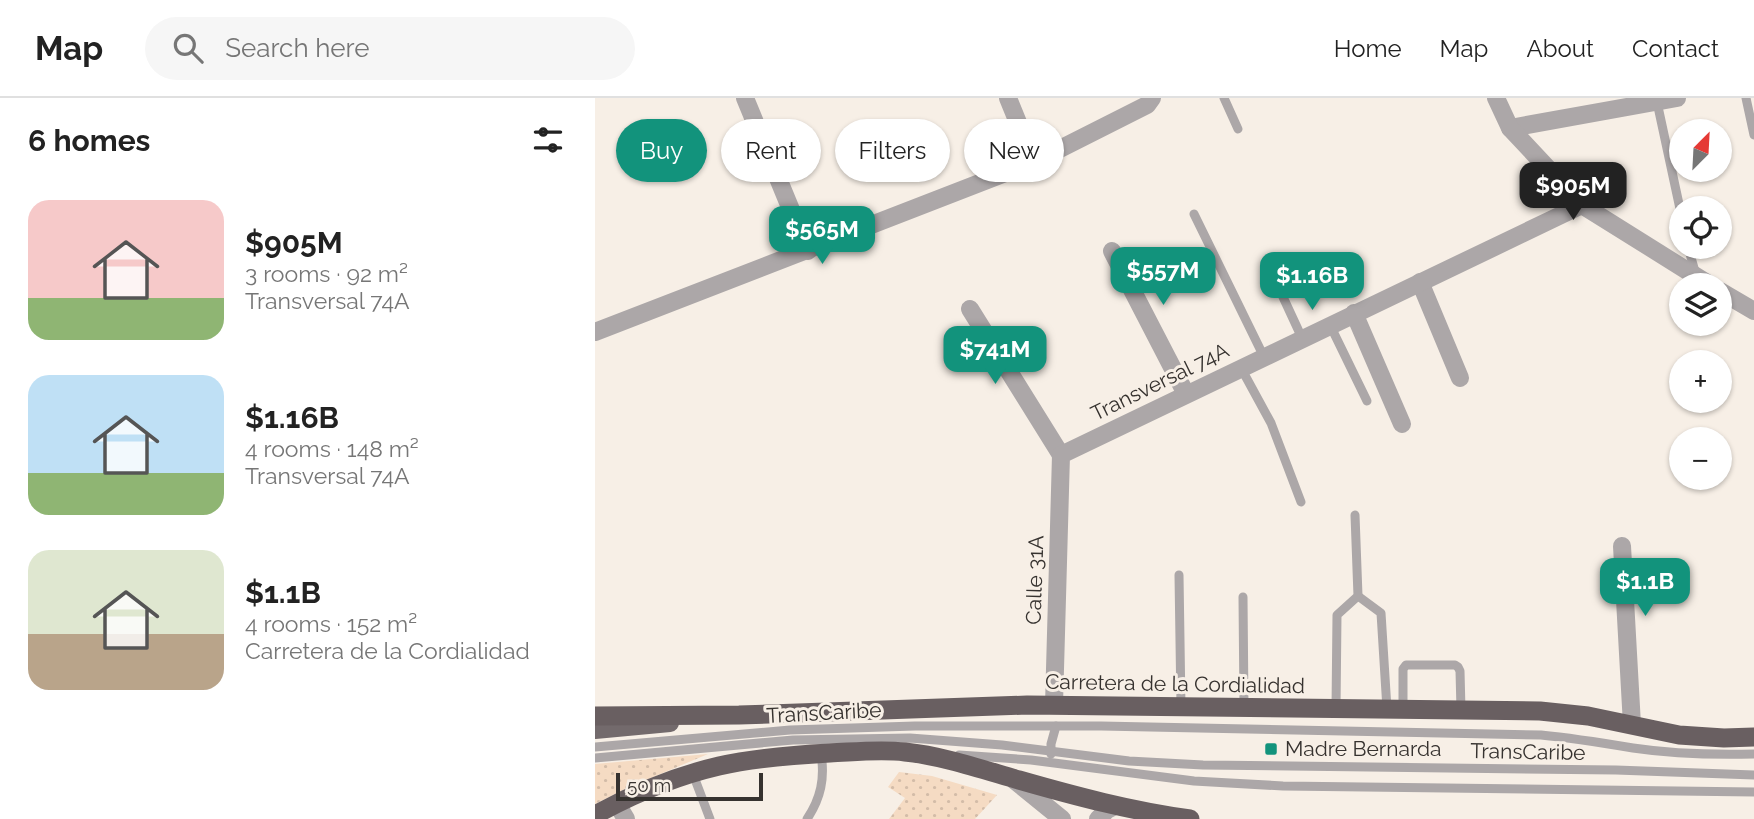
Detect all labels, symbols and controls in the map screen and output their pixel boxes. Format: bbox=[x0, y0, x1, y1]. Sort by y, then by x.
search box bbox=[145, 17, 635, 80]
text: Map bbox=[35, 29, 103, 68]
icon: search bbox=[169, 29, 207, 67]
text: Search here bbox=[225, 33, 370, 63]
text: Home bbox=[1334, 34, 1402, 63]
text: Map bbox=[1440, 34, 1488, 63]
text: About bbox=[1526, 34, 1594, 63]
text: Contact bbox=[1632, 34, 1719, 63]
chip: Buy bbox=[616, 119, 707, 182]
chip: Rent bbox=[721, 119, 821, 182]
chip: Filters bbox=[835, 119, 950, 182]
chip: New bbox=[964, 119, 1064, 182]
north arrow bbox=[1669, 119, 1733, 182]
map controls bbox=[1669, 119, 1732, 490]
icon: filters bbox=[529, 121, 567, 159]
text: 6 homes bbox=[28, 123, 150, 158]
pin: $905M bbox=[1524, 162, 1622, 222]
text: $905M bbox=[1536, 171, 1610, 198]
button: locate bbox=[1669, 196, 1732, 259]
pin: $565M bbox=[773, 206, 871, 266]
text: $565M bbox=[785, 215, 859, 242]
text: $905M bbox=[245, 225, 343, 260]
icon: home bbox=[84, 228, 168, 312]
pin: $557M bbox=[1114, 248, 1212, 307]
pin: $1.16B bbox=[1255, 252, 1369, 312]
text: $557M bbox=[1127, 256, 1199, 283]
text: 3 rooms · 92 m² bbox=[245, 260, 408, 287]
text: $1.16B bbox=[1276, 261, 1348, 288]
button: layers bbox=[1669, 273, 1732, 336]
text: Transversal 74A bbox=[245, 287, 410, 314]
pin: $741M bbox=[946, 327, 1044, 386]
text: $741M bbox=[960, 335, 1030, 362]
street label: Transversal 74A bbox=[1087, 337, 1233, 426]
button: + bbox=[1669, 350, 1732, 413]
text: $1.16B bbox=[245, 400, 339, 435]
icon: home bbox=[84, 403, 168, 487]
button: − bbox=[1669, 427, 1732, 490]
text: 4 rooms · 148 m² bbox=[245, 435, 419, 462]
text: Transversal 74A bbox=[245, 462, 410, 489]
street label: Calle 31A bbox=[1020, 535, 1049, 625]
pin: $1.1B bbox=[1596, 559, 1694, 618]
text: $1.1B bbox=[1616, 567, 1674, 594]
text: $1.1B bbox=[245, 575, 321, 610]
icon: home bbox=[84, 578, 168, 662]
text: 4 rooms · 152 m² bbox=[245, 610, 417, 637]
text: Carretera de la Cordialidad bbox=[245, 637, 530, 664]
street label: Carretera de la Cordialidad bbox=[1045, 669, 1305, 698]
street label: TransCaribe bbox=[766, 697, 882, 728]
place label: Madre Bernarda bbox=[1285, 736, 1442, 761]
street label: TransCaribe bbox=[1470, 738, 1586, 765]
marker: Madre Bernarda bbox=[1263, 741, 1279, 757]
scale bar bbox=[616, 770, 763, 802]
text: 50 m bbox=[627, 774, 671, 796]

